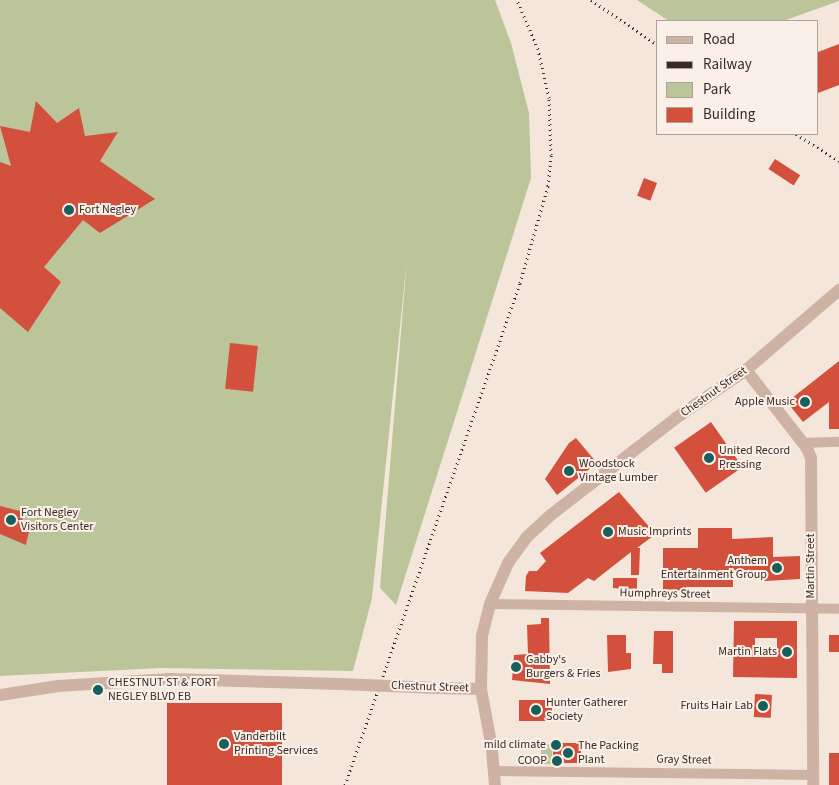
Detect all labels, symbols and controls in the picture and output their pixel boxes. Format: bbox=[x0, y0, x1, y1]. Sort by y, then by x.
legend bbox=[656, 20, 819, 135]
text: Road bbox=[703, 29, 735, 50]
text: Railway bbox=[703, 54, 752, 75]
text: Park bbox=[703, 79, 731, 100]
text: Building bbox=[703, 104, 755, 125]
place label: Fort Negley bbox=[79, 203, 136, 217]
marker: Fort Negley bbox=[63, 204, 75, 216]
street label: Chestnut Street bbox=[678, 364, 750, 420]
place label: Apple Music bbox=[735, 395, 795, 409]
marker: Apple Music bbox=[799, 396, 811, 408]
place label: United Record Pressing bbox=[719, 444, 790, 472]
marker: United Record Pressing bbox=[703, 452, 715, 464]
place label: Woodstock Vintage Lumber bbox=[579, 457, 658, 485]
marker: Woodstock Vintage Lumber bbox=[563, 465, 575, 477]
place label: Fort Negley Visitors Center bbox=[21, 506, 93, 534]
marker: Fort Negley Visitors Center bbox=[5, 514, 17, 526]
place label: Music Imprints bbox=[618, 525, 692, 539]
marker: Music Imprints bbox=[602, 526, 614, 538]
street label: Martin Street bbox=[804, 534, 818, 598]
place label: Anthem Entertainment Group bbox=[661, 554, 767, 582]
marker: Anthem Entertainment Group bbox=[771, 562, 783, 574]
street label: Humphreys Street bbox=[620, 586, 710, 602]
place label: Martin Flats bbox=[718, 645, 777, 659]
marker: Martin Flats bbox=[781, 646, 793, 658]
place label: Gabby's Burgers & Fries bbox=[526, 653, 601, 681]
marker: Gabby's Burgers & Fries bbox=[510, 661, 522, 673]
place label: CHESTNUT ST & FORT NEGLEY BLVD EB bbox=[108, 676, 218, 704]
street label: Chestnut Street bbox=[391, 678, 469, 696]
marker: CHESTNUT ST & FORT NEGLEY BLVD EB bbox=[92, 684, 104, 696]
place label: Hunter Gatherer Society bbox=[546, 696, 627, 724]
place label: Fruits Hair Lab bbox=[680, 699, 753, 713]
marker: Fruits Hair Lab bbox=[757, 700, 769, 712]
marker: Hunter Gatherer Society bbox=[530, 704, 542, 716]
place label: Vanderbilt Printing Services bbox=[234, 730, 318, 758]
marker: Vanderbilt Printing Services bbox=[218, 738, 230, 750]
place label: mild climate bbox=[484, 738, 546, 752]
marker: mild climate bbox=[550, 739, 562, 751]
place label: The Packing Plant bbox=[578, 739, 639, 767]
marker: The Packing Plant bbox=[562, 747, 574, 759]
street label: Gray Street bbox=[656, 752, 712, 768]
place label: COOP bbox=[518, 754, 547, 768]
marker: COOP bbox=[551, 755, 563, 767]

